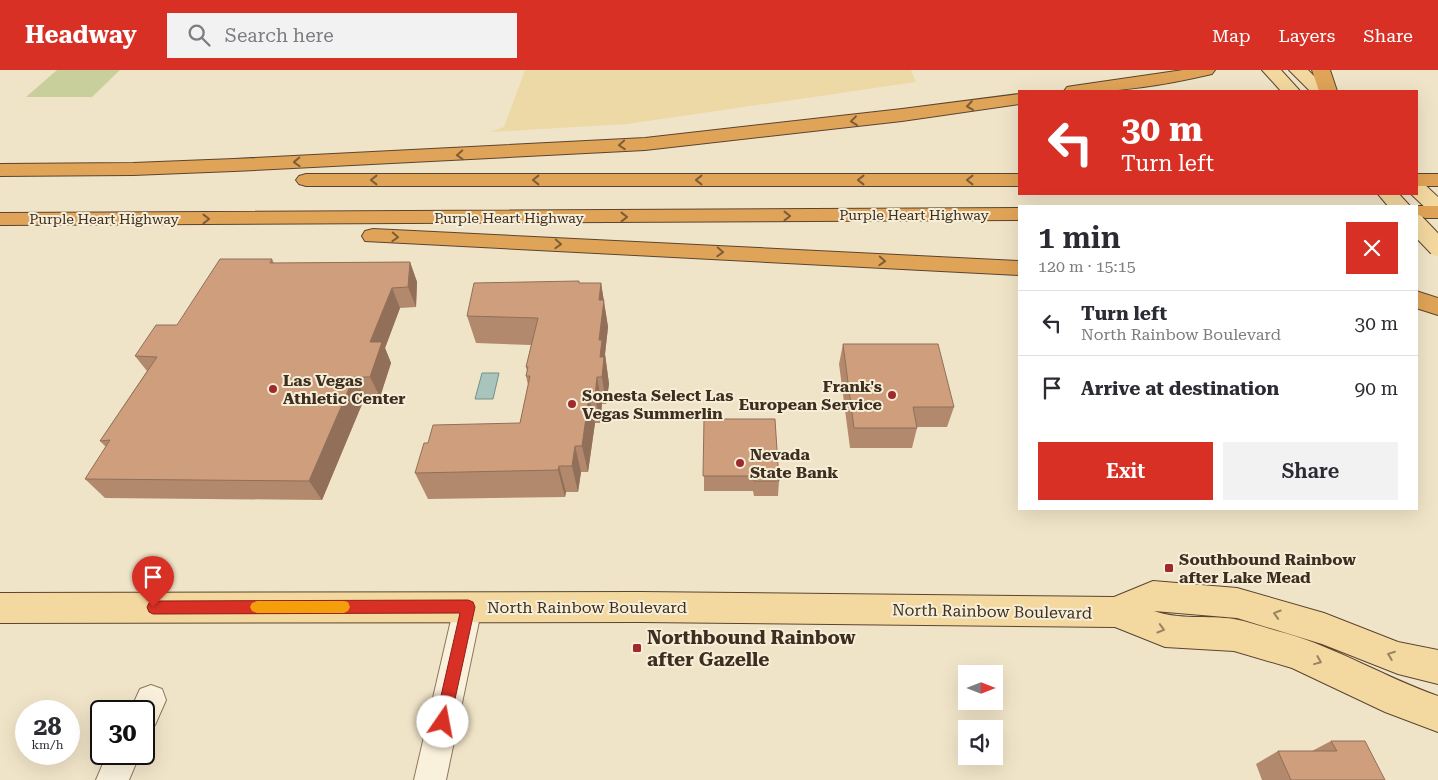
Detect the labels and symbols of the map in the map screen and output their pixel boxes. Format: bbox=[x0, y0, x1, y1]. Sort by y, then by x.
one-way arrow bbox=[966, 100, 975, 110]
one-way arrow bbox=[850, 115, 858, 126]
one-way arrow bbox=[618, 140, 626, 151]
one-way arrow bbox=[455, 149, 463, 160]
one-way arrow bbox=[293, 157, 301, 168]
one-way arrow bbox=[369, 175, 377, 185]
one-way arrow bbox=[532, 175, 540, 185]
one-way arrow bbox=[694, 175, 702, 185]
one-way arrow bbox=[857, 175, 864, 185]
one-way arrow bbox=[966, 175, 974, 185]
street label: Purple Heart Highway bbox=[839, 207, 990, 223]
street label: Purple Heart Highway bbox=[434, 210, 585, 226]
street label: Purple Heart Highway bbox=[29, 211, 180, 227]
one-way arrow bbox=[784, 211, 791, 221]
one-way arrow bbox=[621, 212, 629, 222]
one-way arrow bbox=[202, 214, 210, 224]
one-way arrow bbox=[392, 231, 400, 242]
one-way arrow bbox=[554, 239, 562, 250]
one-way arrow bbox=[716, 247, 724, 258]
one-way arrow bbox=[879, 255, 887, 266]
place label: Las Vegas Athletic Center bbox=[283, 371, 406, 408]
place label: Frank's European Service bbox=[739, 377, 882, 414]
marker: Las Vegas Athletic Center bbox=[267, 383, 279, 395]
place label: Sonesta Select Las Vegas Summerlin bbox=[582, 386, 733, 423]
marker: Frank's European Service bbox=[886, 389, 898, 401]
marker: Sonesta Select Las Vegas Summerlin bbox=[566, 398, 578, 410]
place label: Nevada State Bank bbox=[750, 445, 838, 482]
marker: Nevada State Bank bbox=[734, 457, 746, 469]
place label: Southbound Rainbow after Lake Mead bbox=[1179, 550, 1356, 587]
pin bbox=[132, 556, 174, 607]
marker: Southbound Rainbow after Lake Mead bbox=[1163, 562, 1175, 574]
street label: North Rainbow Boulevard bbox=[487, 598, 687, 617]
street label: North Rainbow Boulevard bbox=[892, 600, 1092, 623]
one-way arrow bbox=[1273, 610, 1282, 620]
one-way arrow bbox=[1156, 623, 1164, 633]
place label: Northbound Rainbow after Gazelle bbox=[647, 626, 856, 671]
marker: Northbound Rainbow after Gazelle bbox=[631, 642, 643, 654]
one-way arrow bbox=[1387, 651, 1396, 661]
one-way arrow bbox=[1313, 655, 1322, 666]
north arrow bbox=[958, 665, 1002, 710]
position arrow bbox=[416, 695, 468, 747]
speed limit sign: 30 bbox=[90, 700, 155, 765]

